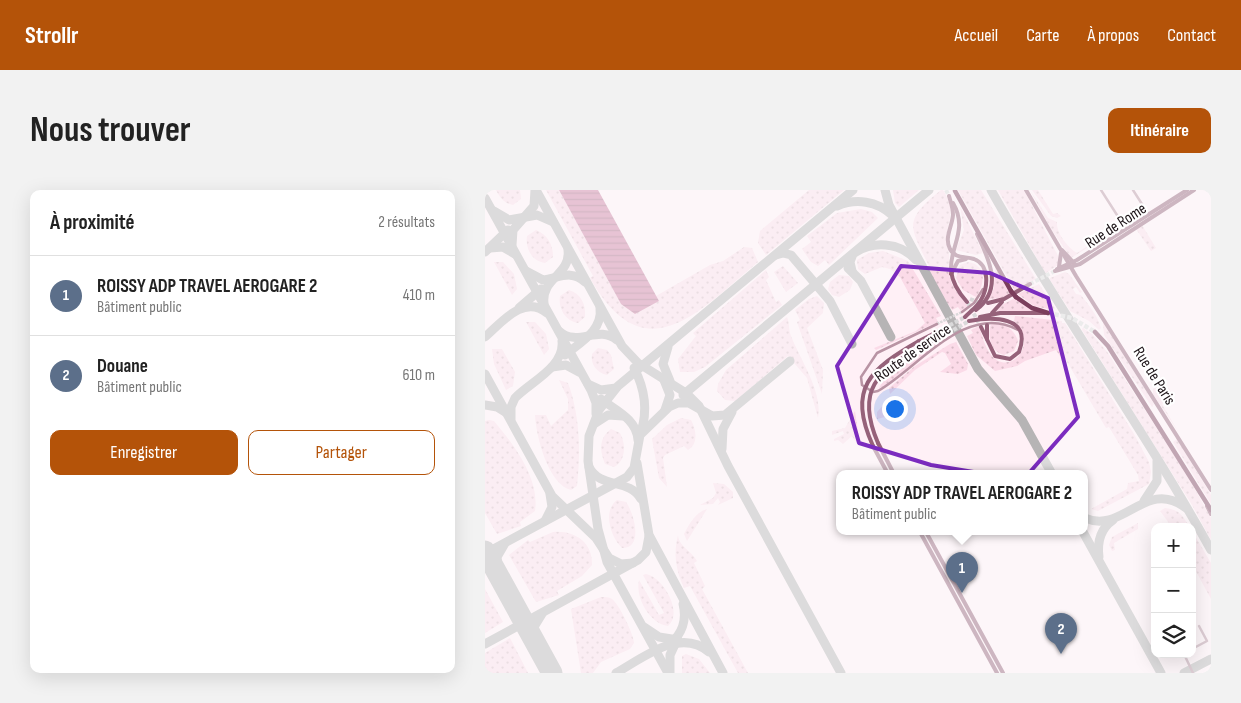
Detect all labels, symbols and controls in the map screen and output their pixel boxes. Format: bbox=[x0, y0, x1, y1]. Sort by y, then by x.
text: Strollr bbox=[25, 21, 79, 50]
text: Accueil bbox=[954, 25, 998, 46]
text: Carte bbox=[1026, 25, 1059, 46]
text: À propos bbox=[1087, 25, 1139, 46]
text: Contact bbox=[1167, 25, 1216, 46]
button: Itinéraire bbox=[1108, 108, 1211, 153]
text: Nous trouver bbox=[30, 109, 191, 152]
street label: Rue de Rome bbox=[1082, 199, 1150, 253]
text: À proximité bbox=[50, 210, 135, 235]
text: 2 résultats bbox=[378, 213, 435, 232]
text: ROISSY ADP TRAVEL AEROGARE 2 bbox=[97, 275, 317, 298]
text: 1 bbox=[63, 286, 69, 305]
text: 410 m bbox=[403, 286, 435, 305]
text: Bâtiment public bbox=[97, 298, 182, 317]
street label: Route de service bbox=[871, 320, 955, 386]
street label: Rue de Paris bbox=[1129, 344, 1179, 409]
text: Douane bbox=[97, 355, 148, 378]
text: 2 bbox=[62, 366, 70, 385]
text: 610 m bbox=[402, 366, 435, 385]
text: Bâtiment public bbox=[97, 378, 182, 397]
your location bbox=[882, 396, 908, 422]
button: Enregistrer bbox=[50, 430, 238, 475]
button: Partager bbox=[248, 430, 435, 475]
popup bbox=[836, 470, 1088, 535]
text: ROISSY ADP TRAVEL AEROGARE 2 bbox=[852, 482, 1072, 505]
text: Bâtiment public bbox=[852, 505, 937, 524]
map controls bbox=[1151, 523, 1196, 658]
button: + bbox=[1151, 523, 1196, 568]
pin: 1 bbox=[946, 552, 978, 593]
button: − bbox=[1151, 568, 1196, 613]
pin: 2 bbox=[1045, 613, 1077, 654]
button: layers bbox=[1151, 613, 1196, 658]

